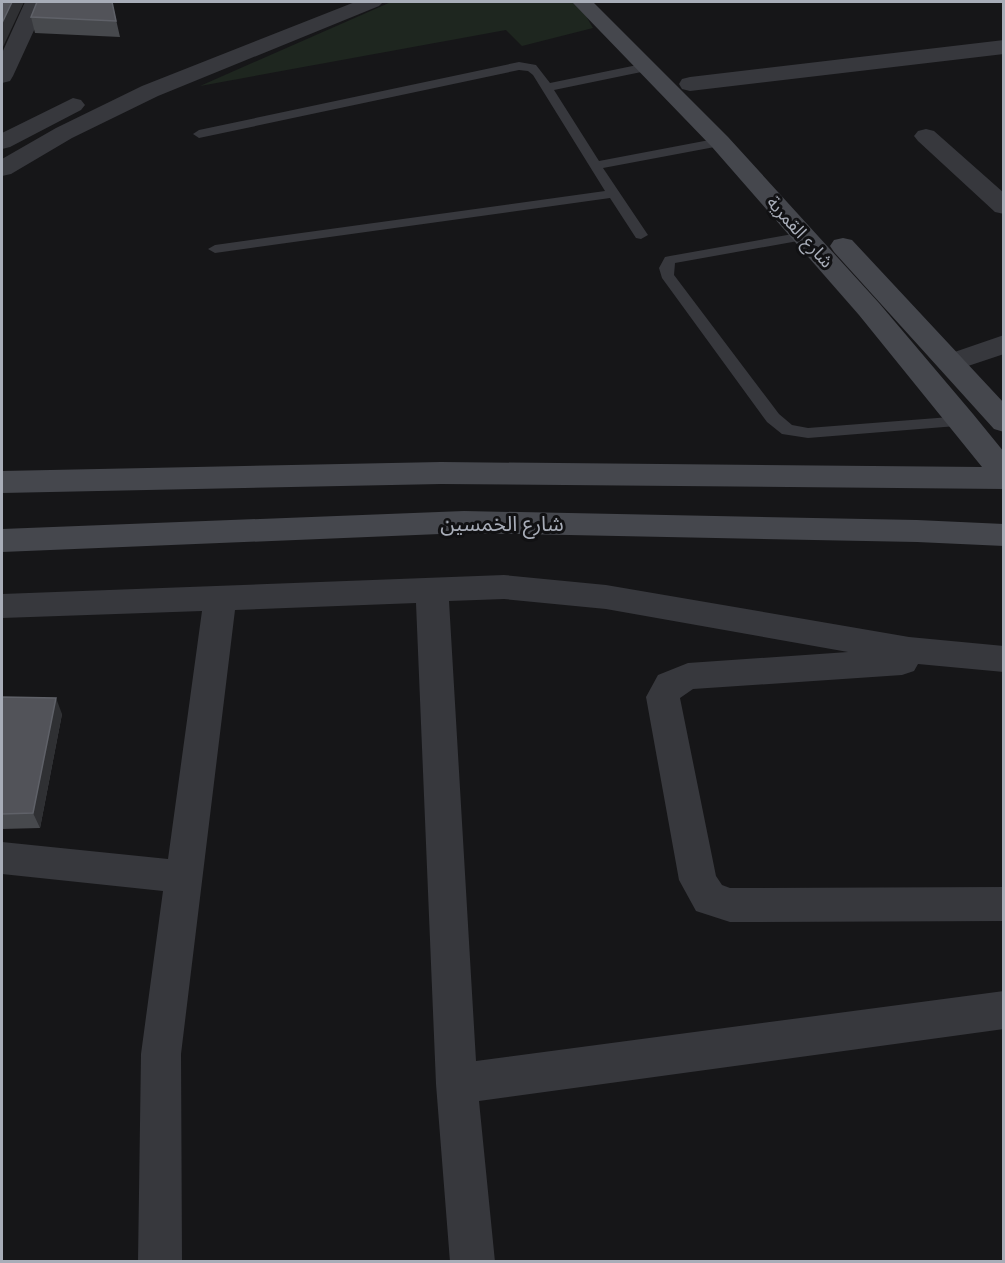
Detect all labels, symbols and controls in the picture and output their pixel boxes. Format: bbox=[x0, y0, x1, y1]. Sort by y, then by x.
street label: شارع القمرية bbox=[760, 192, 838, 274]
street label: شارع الخمسين bbox=[440, 511, 564, 539]

